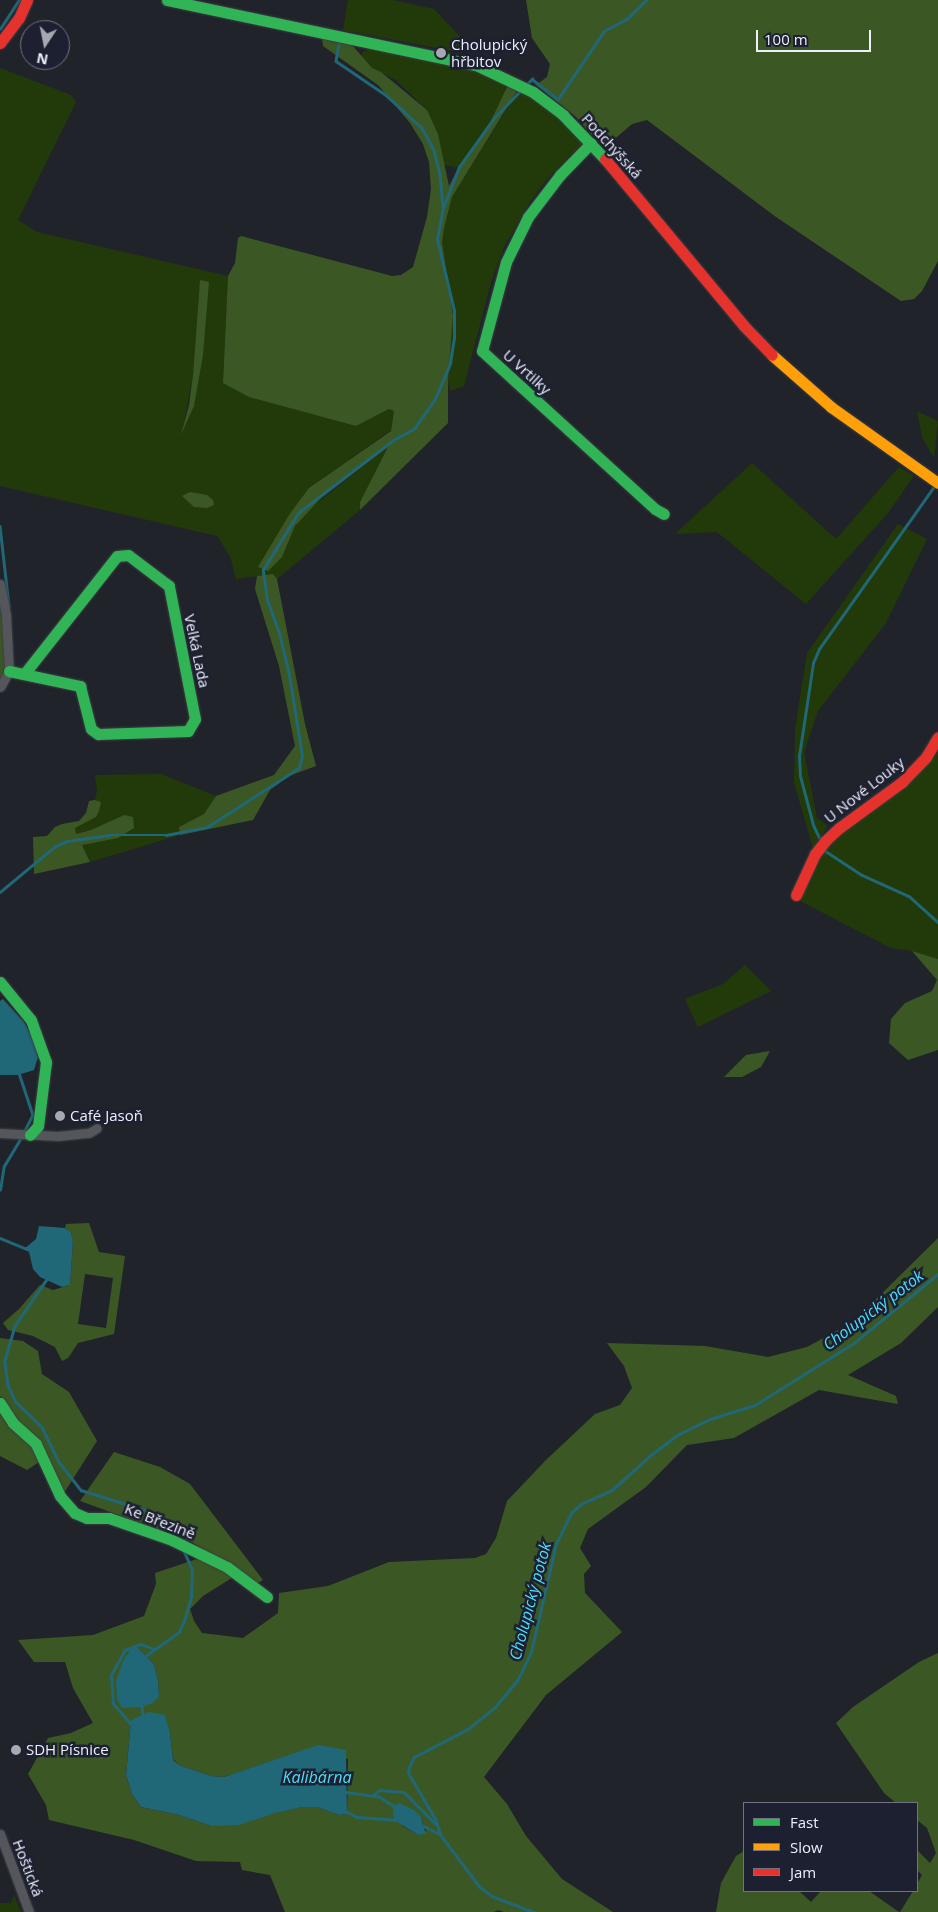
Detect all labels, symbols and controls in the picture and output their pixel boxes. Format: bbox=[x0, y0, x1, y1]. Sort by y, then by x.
north arrow bbox=[20, 20, 70, 70]
scale bar bbox=[758, 20, 873, 52]
text: 100 m bbox=[764, 29, 808, 49]
place label: Cholupický hřbitov bbox=[451, 35, 527, 70]
marker: Cholupický hřbitov bbox=[435, 47, 447, 59]
text: N bbox=[35, 49, 50, 70]
street label: Podchýšská bbox=[578, 110, 646, 182]
street label: U Vrtilky bbox=[499, 346, 555, 398]
street label: Velká Lada bbox=[180, 612, 214, 690]
street label: U Nové Louky bbox=[820, 753, 908, 827]
place label: Café Jasoň bbox=[70, 1107, 143, 1125]
marker: Café Jasoň bbox=[54, 1110, 66, 1122]
water label: Cholupický potok bbox=[819, 1266, 927, 1354]
street label: Ke Březině bbox=[122, 1499, 198, 1543]
water label: Cholupický potok bbox=[505, 1540, 555, 1662]
place label: SDH Písnice bbox=[26, 1741, 109, 1759]
marker: SDH Písnice bbox=[10, 1744, 22, 1756]
water label: Kalibárna bbox=[283, 1767, 351, 1787]
legend bbox=[743, 1802, 918, 1892]
text: Fast bbox=[790, 1812, 819, 1832]
street label: Hoštická bbox=[9, 1837, 47, 1899]
text: Slow bbox=[790, 1837, 823, 1857]
text: Jam bbox=[790, 1862, 816, 1882]

